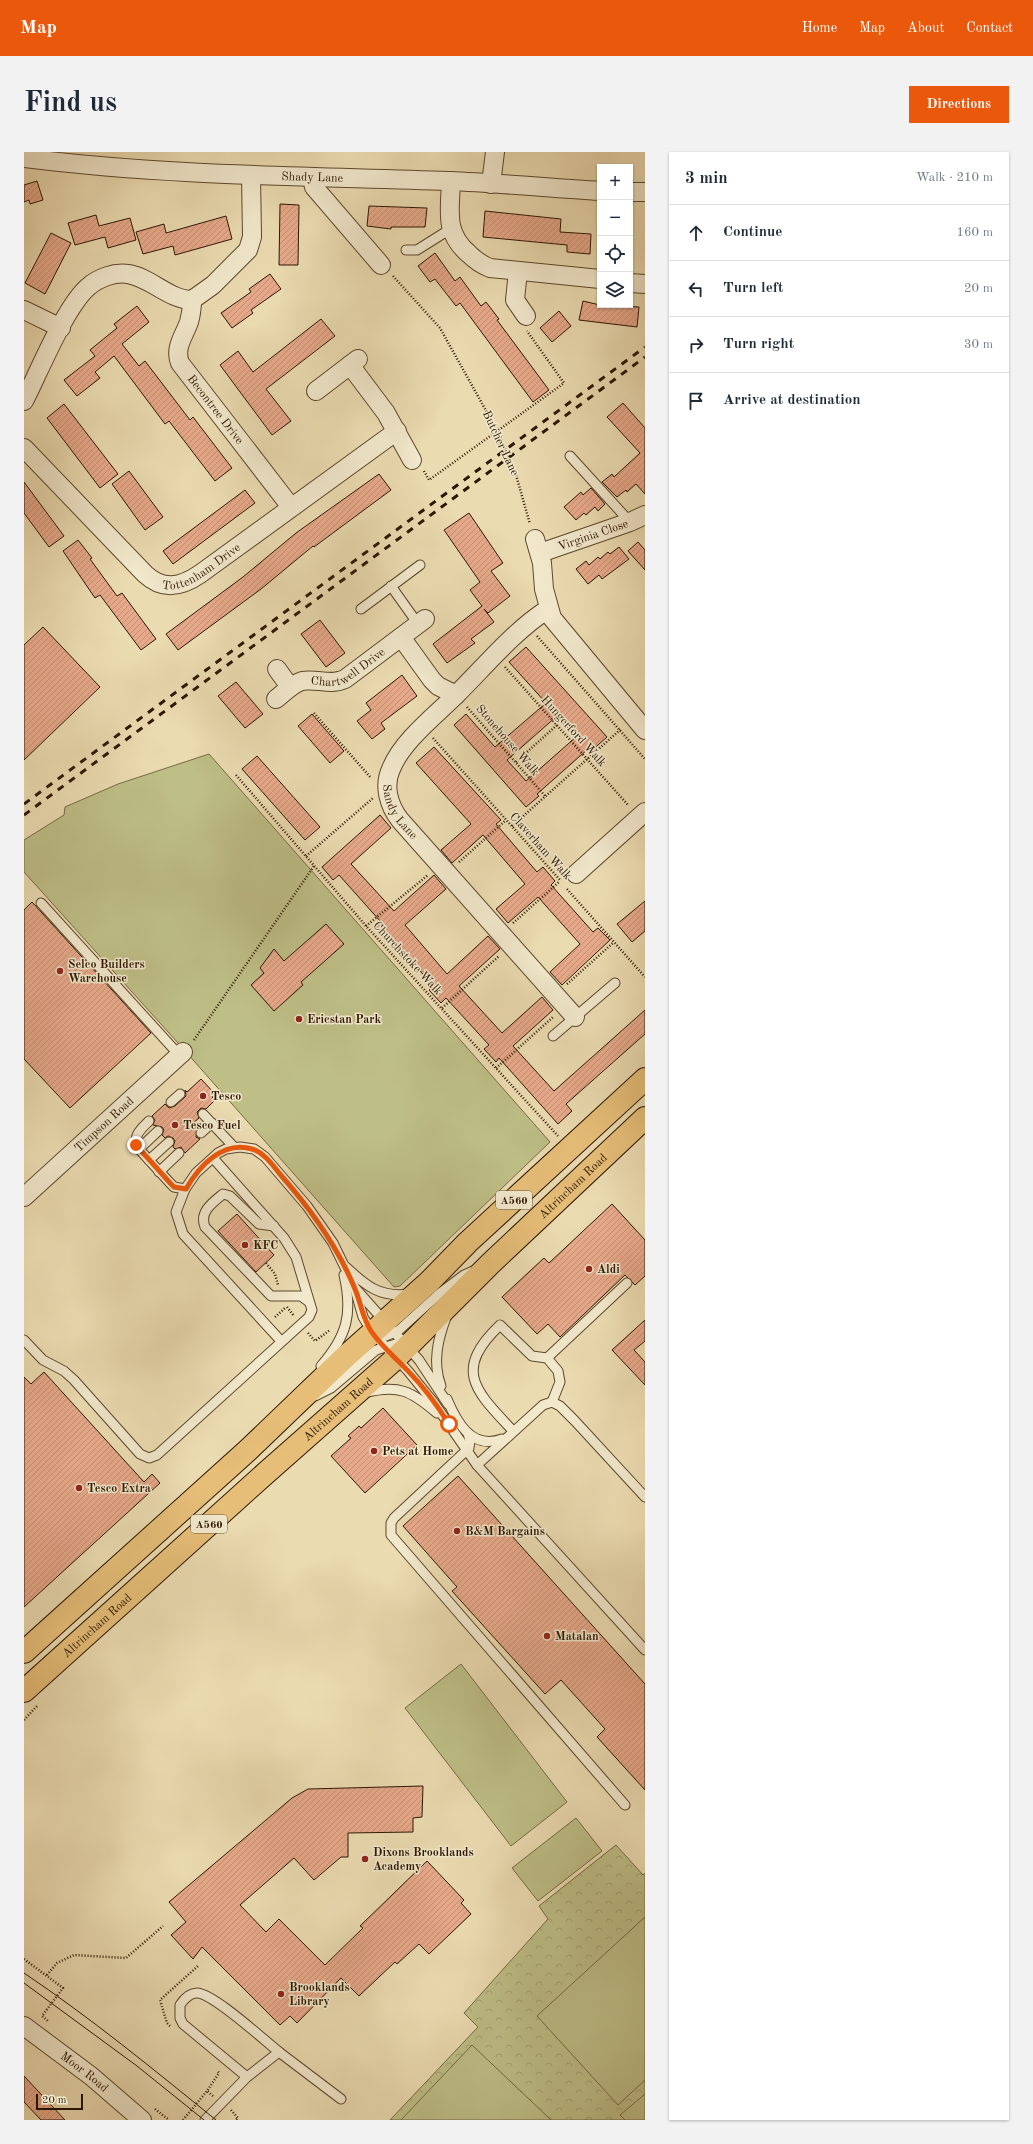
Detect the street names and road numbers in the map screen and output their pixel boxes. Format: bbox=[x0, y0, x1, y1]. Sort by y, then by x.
street label: Shady Lane bbox=[281, 171, 344, 185]
street label: Becontree Drive bbox=[185, 373, 246, 447]
street label: Butcher Lane bbox=[480, 409, 521, 478]
street label: Virginia Close bbox=[556, 518, 631, 553]
street label: Tottenham Drive bbox=[161, 542, 243, 593]
street label: Chartwell Drive bbox=[310, 646, 388, 689]
street label: Hungerford Walk bbox=[538, 694, 608, 769]
street label: Stonehouse Walk bbox=[473, 703, 541, 778]
street label: Sandy Lane bbox=[380, 784, 419, 842]
street label: Claverham Walk bbox=[507, 811, 573, 883]
street label: Churchstoke Walk bbox=[370, 920, 444, 998]
street label: Timpson Road bbox=[73, 1095, 136, 1155]
street label: Altrincham Road bbox=[537, 1152, 610, 1221]
road number: A560 bbox=[496, 1191, 532, 1209]
street label: Altrincham Road bbox=[302, 1376, 376, 1444]
road number: A560 bbox=[191, 1515, 227, 1533]
street label: Altrincham Road bbox=[61, 1592, 134, 1660]
street label: Moor Road bbox=[58, 2050, 110, 2095]

